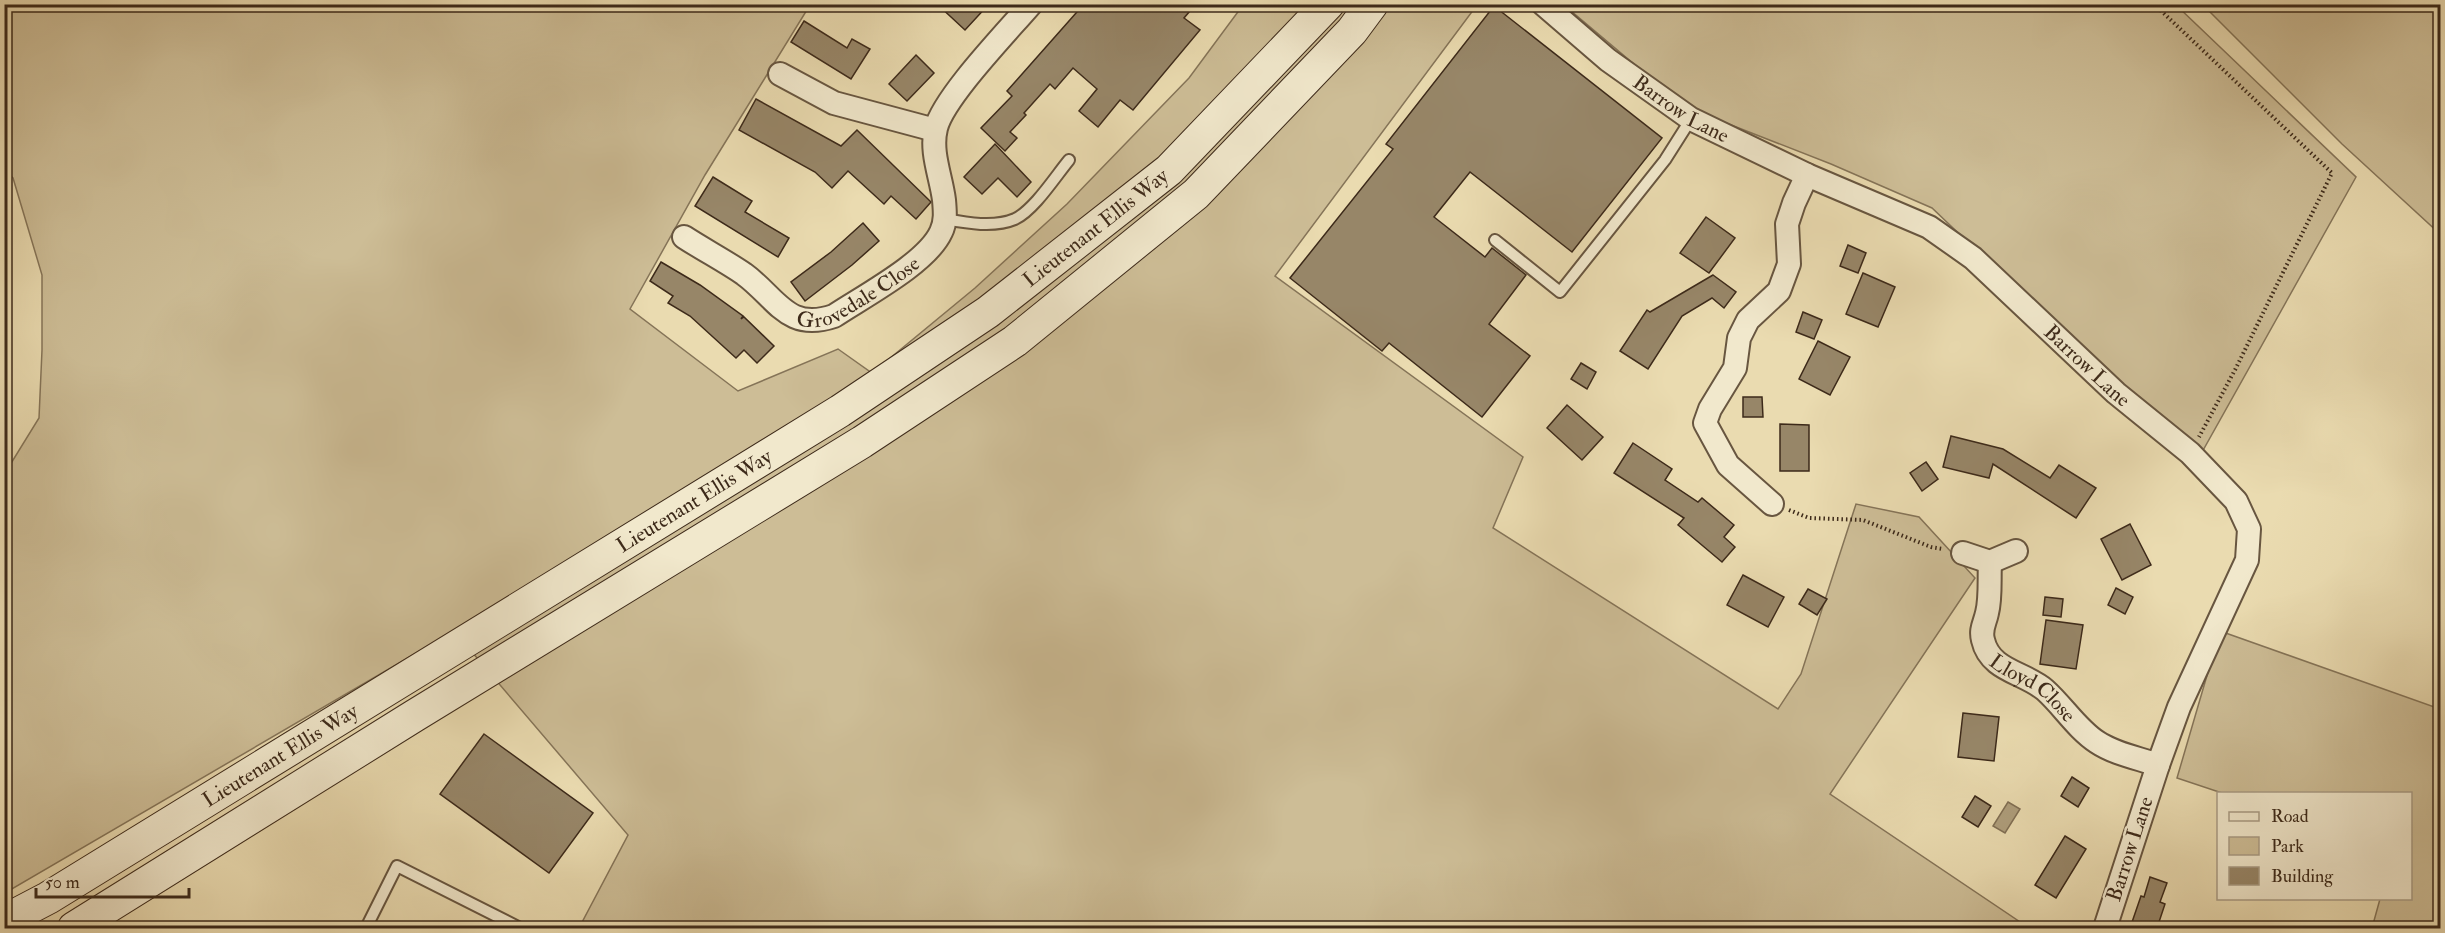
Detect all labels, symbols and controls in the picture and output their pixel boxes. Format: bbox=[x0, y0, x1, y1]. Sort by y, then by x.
street label: Barrow Lane bbox=[1628, 69, 1734, 149]
street label: Lieutenant Ellis Way bbox=[1017, 162, 1174, 293]
street label: Grovedale Close bbox=[795, 250, 925, 334]
street label: Barrow Lane bbox=[2038, 319, 2136, 413]
street label: Lieutenant Ellis Way bbox=[611, 442, 777, 559]
street label: Lloyd Close bbox=[1984, 648, 2082, 728]
street label: Lieutenant Ellis Way bbox=[197, 697, 363, 813]
legend bbox=[2217, 792, 2412, 900]
street label: Barrow Lane bbox=[2100, 793, 2160, 905]
text: Road bbox=[2271, 805, 2309, 828]
text: Park bbox=[2271, 835, 2304, 858]
scale bar bbox=[36, 861, 189, 899]
text: Building bbox=[2271, 865, 2334, 888]
text: 50 m bbox=[45, 871, 80, 894]

